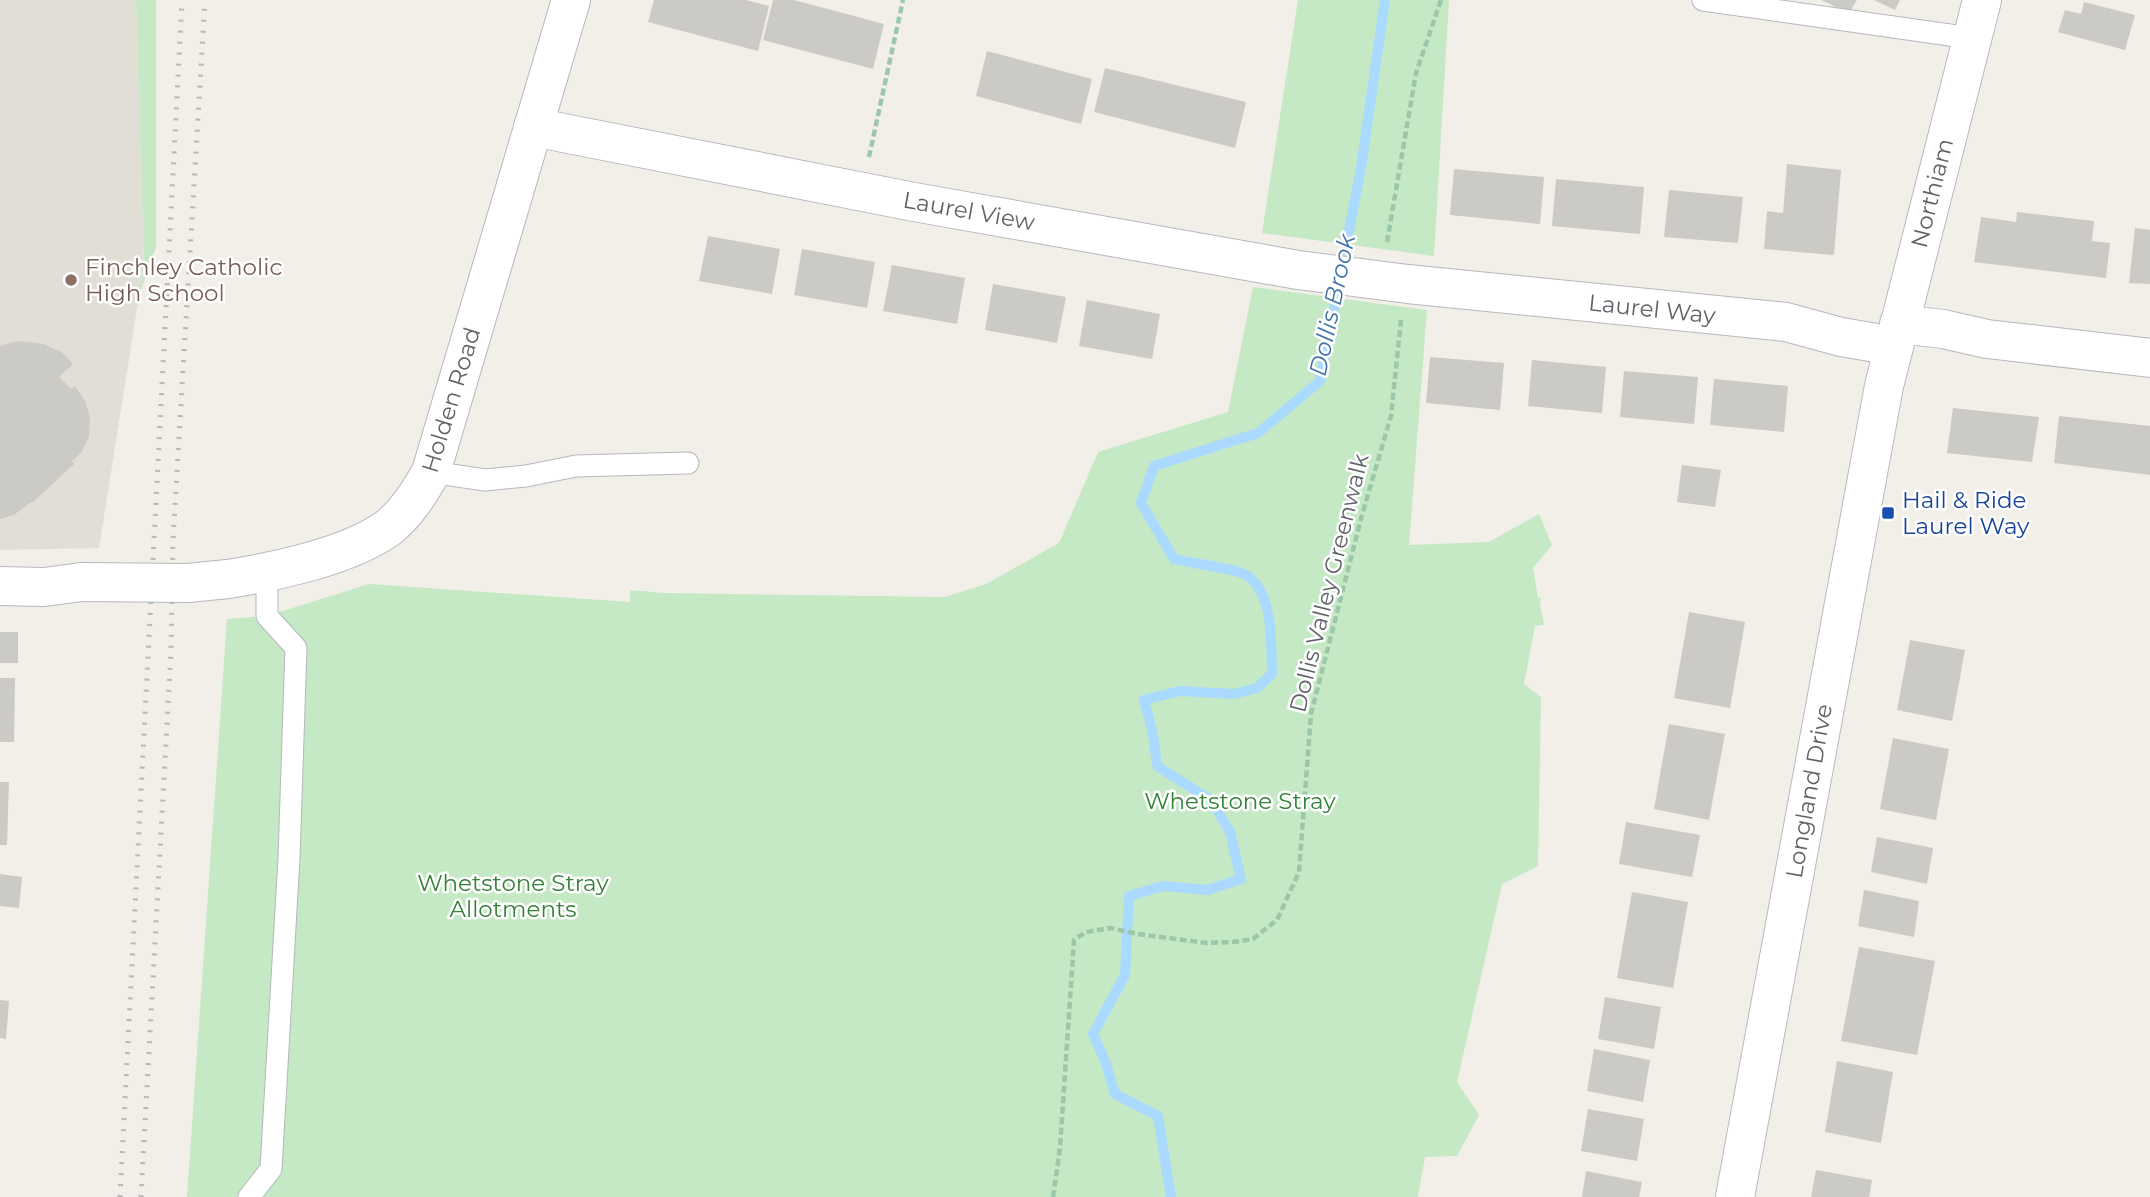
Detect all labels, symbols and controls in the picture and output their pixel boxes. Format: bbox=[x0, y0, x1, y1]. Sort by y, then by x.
street label: Northiam bbox=[1905, 135, 1959, 251]
street label: Laurel View bbox=[901, 186, 1038, 236]
water label: Dollis Brook bbox=[1303, 230, 1362, 378]
place label: Finchley Catholic High School bbox=[85, 253, 282, 307]
marker: Finchley Catholic High School bbox=[63, 272, 79, 288]
street label: Laurel Way bbox=[1587, 288, 1717, 330]
street label: Holden Road bbox=[416, 324, 486, 476]
street label: Dollis Valley Greenwalk bbox=[1283, 451, 1375, 715]
place label: Hail & Ride Laurel Way bbox=[1902, 486, 2030, 540]
marker: Hail & Ride Laurel Way bbox=[1880, 505, 1896, 521]
street label: Longland Drive bbox=[1780, 702, 1838, 880]
park label: Whetstone Stray bbox=[1144, 787, 1336, 815]
park label: Whetstone Stray Allotments bbox=[417, 869, 609, 923]

